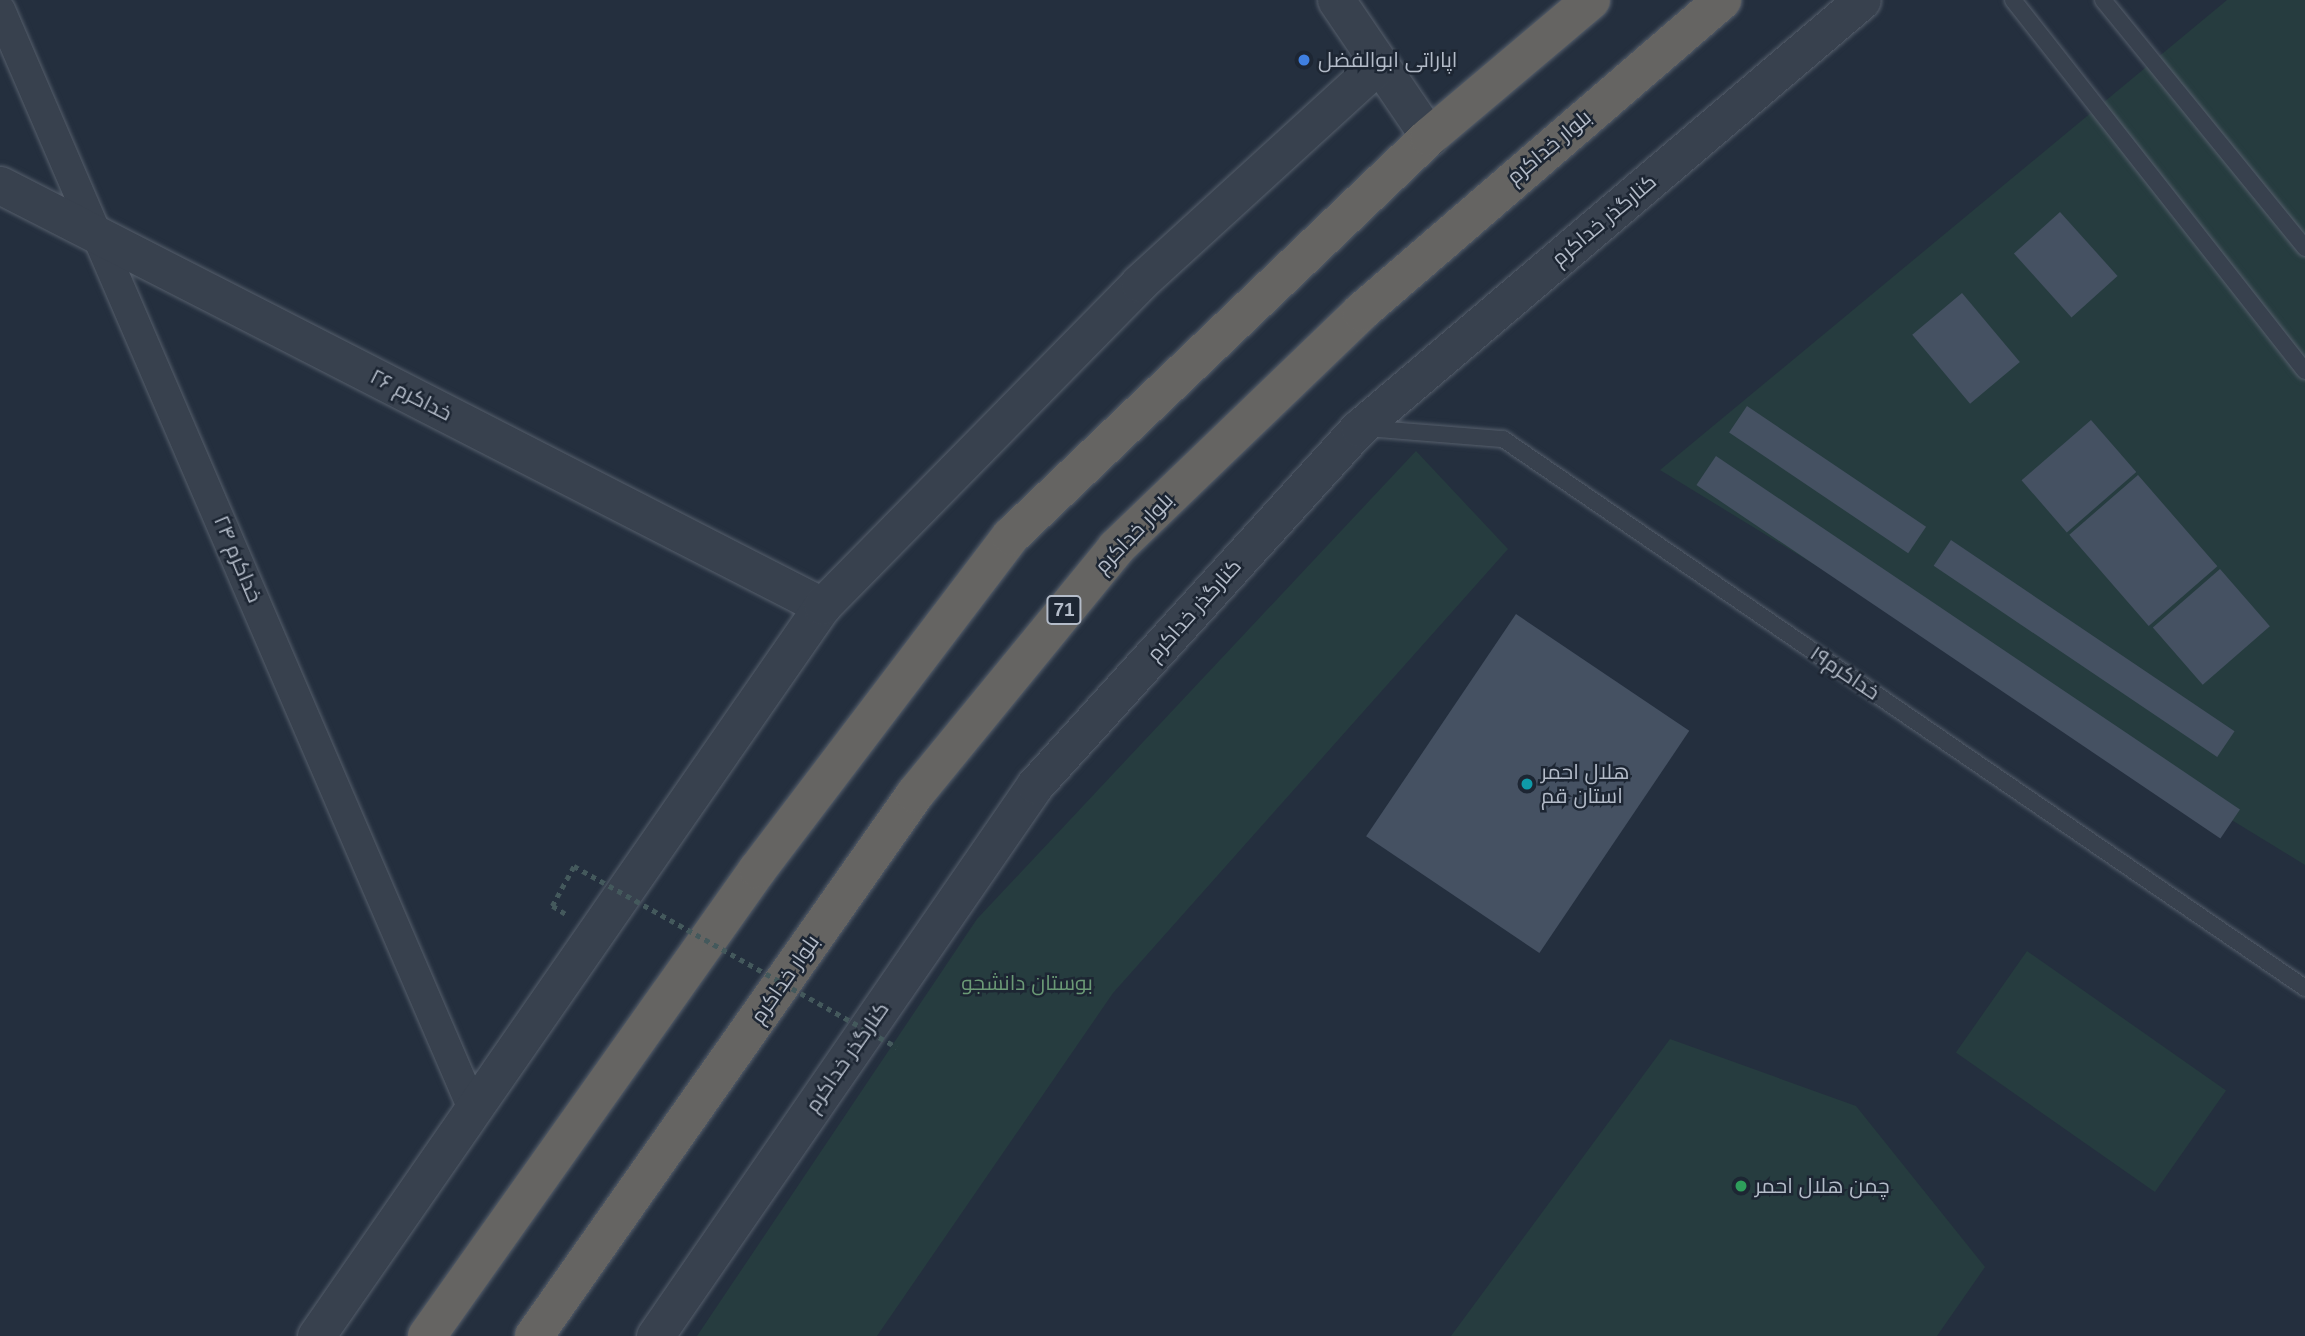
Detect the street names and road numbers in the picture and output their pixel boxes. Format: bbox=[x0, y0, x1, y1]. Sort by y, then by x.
street label: بلوار خداکرم bbox=[1502, 104, 1596, 190]
street label: کنارگذر خداکرم bbox=[1547, 169, 1661, 271]
street label: ۲۶ خداکرم bbox=[366, 364, 456, 426]
street label: بلوار خداکرم bbox=[1089, 487, 1179, 579]
street label: ۲۴ خداکرم bbox=[208, 512, 268, 606]
street label: کنارگذر خداکرم bbox=[1142, 554, 1246, 666]
road number: 71 bbox=[1045, 594, 1083, 625]
street label: ۱۹خداکرم bbox=[1805, 641, 1885, 705]
street label: بلوار خداکرم bbox=[745, 930, 825, 1028]
street label: کنارگذر خداکرم bbox=[800, 997, 894, 1117]

